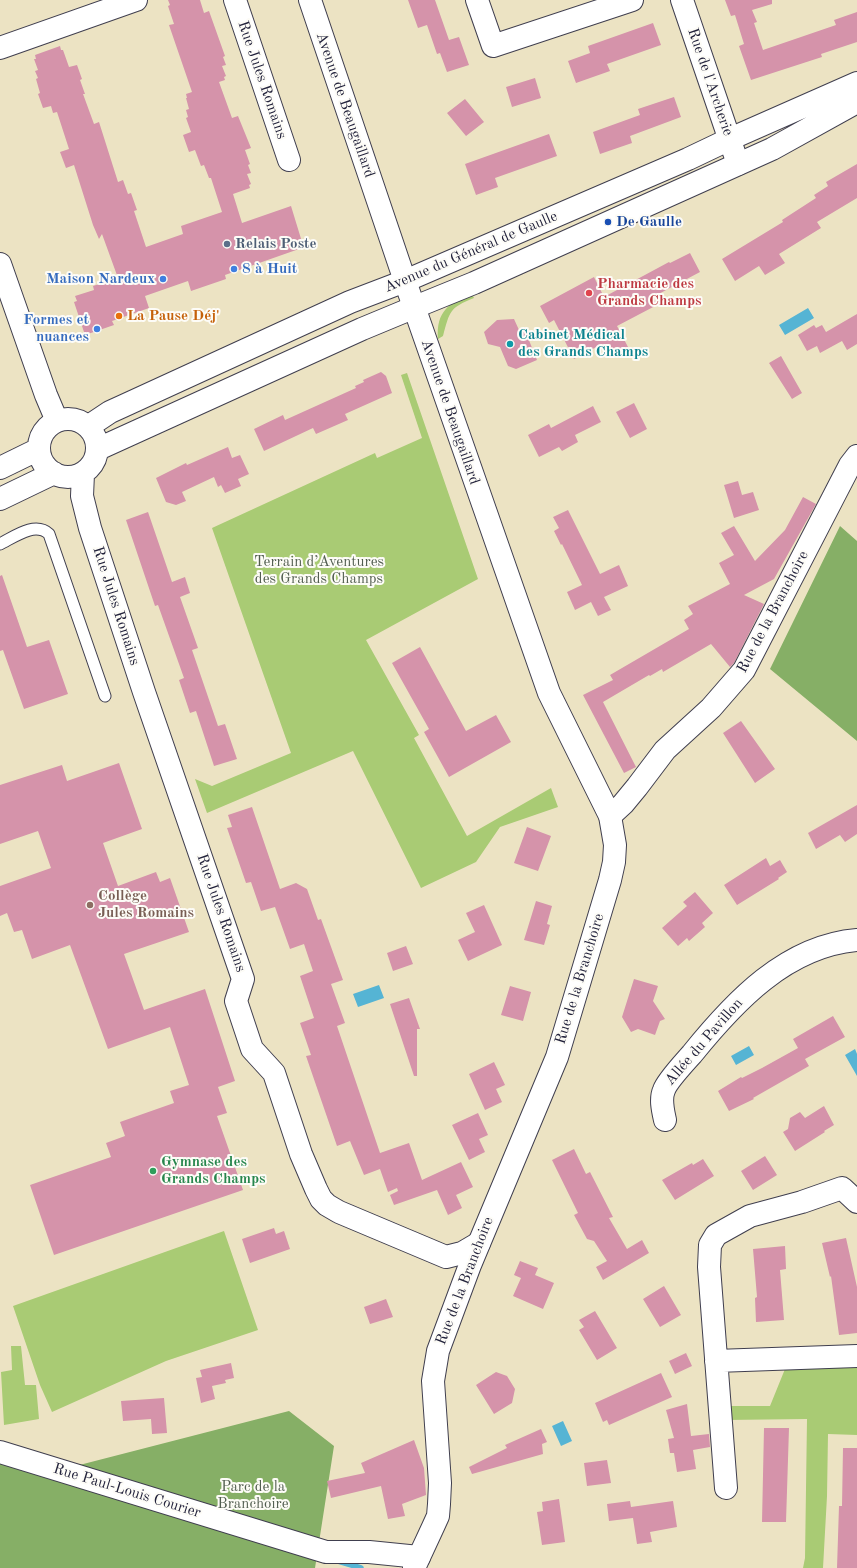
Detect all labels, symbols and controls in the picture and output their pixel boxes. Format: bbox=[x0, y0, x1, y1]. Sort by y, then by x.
street label: Rue Jules Romains bbox=[233, 19, 291, 141]
street label: Rue de l'Archerie bbox=[683, 26, 737, 138]
street label: Avenue de Beaugaillard bbox=[312, 30, 378, 180]
street label: Avenue du Général de Gaulle bbox=[382, 207, 560, 297]
place label: De Gaulle bbox=[616, 213, 682, 231]
marker: De Gaulle bbox=[603, 217, 613, 227]
place label: Relais Poste bbox=[235, 235, 317, 253]
marker: Relais Poste bbox=[222, 239, 232, 249]
place label: 8 à Huit bbox=[242, 260, 297, 278]
marker: 8 à Huit bbox=[229, 264, 239, 274]
place label: Maison Nardeux bbox=[46, 270, 155, 288]
marker: Maison Nardeux bbox=[158, 274, 168, 284]
place label: Pharmacie des Grands Champs bbox=[597, 275, 702, 310]
marker: Pharmacie des Grands Champs bbox=[584, 288, 594, 298]
place label: La Pause Déj' bbox=[127, 307, 220, 325]
place label: Formes et nuances bbox=[23, 311, 89, 346]
marker: La Pause Déj' bbox=[114, 311, 124, 321]
marker: Formes et nuances bbox=[92, 324, 102, 334]
place label: Cabinet Médical des Grands Champs bbox=[518, 326, 648, 361]
street label: Avenue de Beaugaillard bbox=[417, 337, 483, 487]
marker: Cabinet Médical des Grands Champs bbox=[505, 339, 515, 349]
street label: Rue Jules Romains bbox=[88, 544, 144, 668]
street label: Rue de la Branchoire bbox=[733, 548, 813, 676]
park label: Terrain d’Aventures des Grands Champs bbox=[254, 553, 384, 588]
street label: Rue Jules Romains bbox=[192, 852, 250, 974]
place label: Collège Jules Romains bbox=[98, 887, 194, 922]
marker: Collège Jules Romains bbox=[85, 900, 95, 910]
street label: Rue de la Branchoire bbox=[552, 911, 608, 1047]
street label: Allée du Pavillon bbox=[661, 995, 747, 1089]
place label: Gymnase des Grands Champs bbox=[161, 1153, 266, 1188]
marker: Gymnase des Grands Champs bbox=[148, 1166, 158, 1176]
street label: Rue de la Branchoire bbox=[432, 1214, 498, 1348]
street label: Rue Paul-Louis Courier bbox=[51, 1460, 203, 1522]
park label: Parc de la Branchoire bbox=[217, 1478, 289, 1513]

